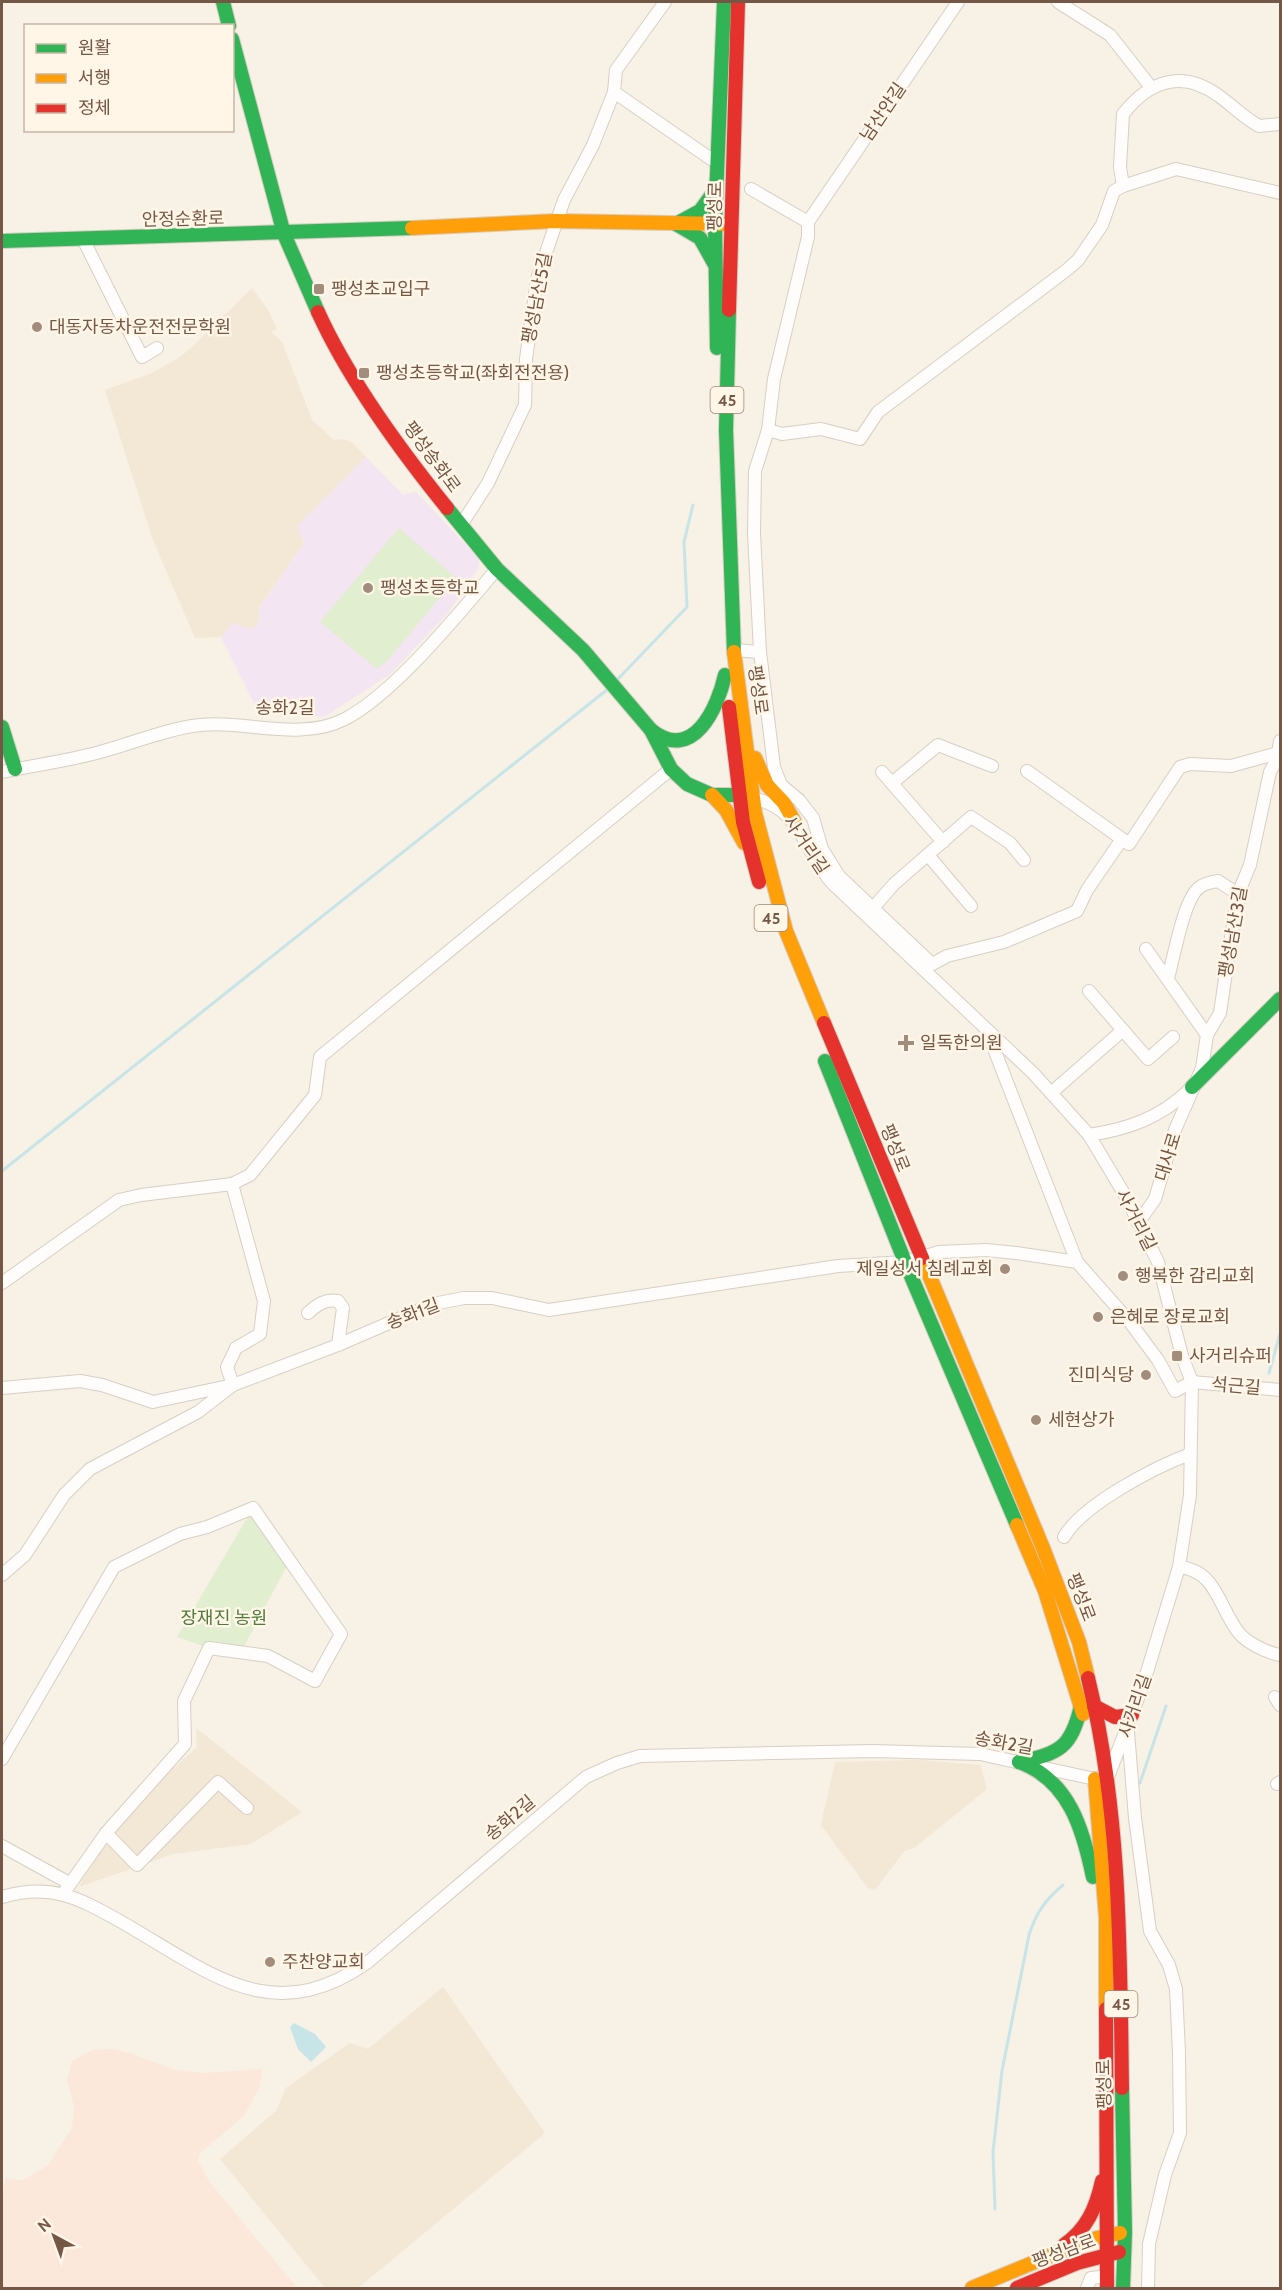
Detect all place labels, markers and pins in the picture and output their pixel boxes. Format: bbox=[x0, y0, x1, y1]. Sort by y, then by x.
place label: 팽성초교입구 bbox=[331, 278, 430, 300]
marker: 팽성초교입구 bbox=[312, 282, 326, 296]
place label: 대동자동차운전전문학원 bbox=[49, 316, 231, 338]
marker: 대동자동차운전전문학원 bbox=[30, 320, 44, 334]
place label: 팽성초등학교(좌회전전용) bbox=[376, 362, 569, 384]
marker: 팽성초등학교(좌회전전용) bbox=[357, 366, 371, 380]
place label: 팽성초등학교 bbox=[380, 577, 479, 599]
marker: 팽성초등학교 bbox=[361, 581, 375, 595]
place label: 일독한의원 bbox=[920, 1032, 1003, 1054]
marker: 일독한의원 bbox=[897, 1034, 915, 1052]
place label: 제일성서 침례교회 bbox=[856, 1258, 993, 1280]
marker: 제일성서 침례교회 bbox=[998, 1262, 1012, 1276]
place label: 행복한 감리교회 bbox=[1135, 1265, 1255, 1287]
marker: 행복한 감리교회 bbox=[1116, 1269, 1130, 1283]
place label: 은혜로 장로교회 bbox=[1110, 1306, 1230, 1328]
marker: 은혜로 장로교회 bbox=[1091, 1310, 1105, 1324]
place label: 사거리슈퍼 bbox=[1189, 1345, 1272, 1367]
marker: 사거리슈퍼 bbox=[1170, 1349, 1184, 1363]
place label: 진미식당 bbox=[1068, 1364, 1134, 1386]
marker: 진미식당 bbox=[1139, 1368, 1153, 1382]
place label: 세현상가 bbox=[1048, 1409, 1115, 1431]
marker: 세현상가 bbox=[1029, 1413, 1043, 1427]
place label: 주찬양교회 bbox=[282, 1951, 365, 1973]
marker: 주찬양교회 bbox=[263, 1955, 277, 1969]

